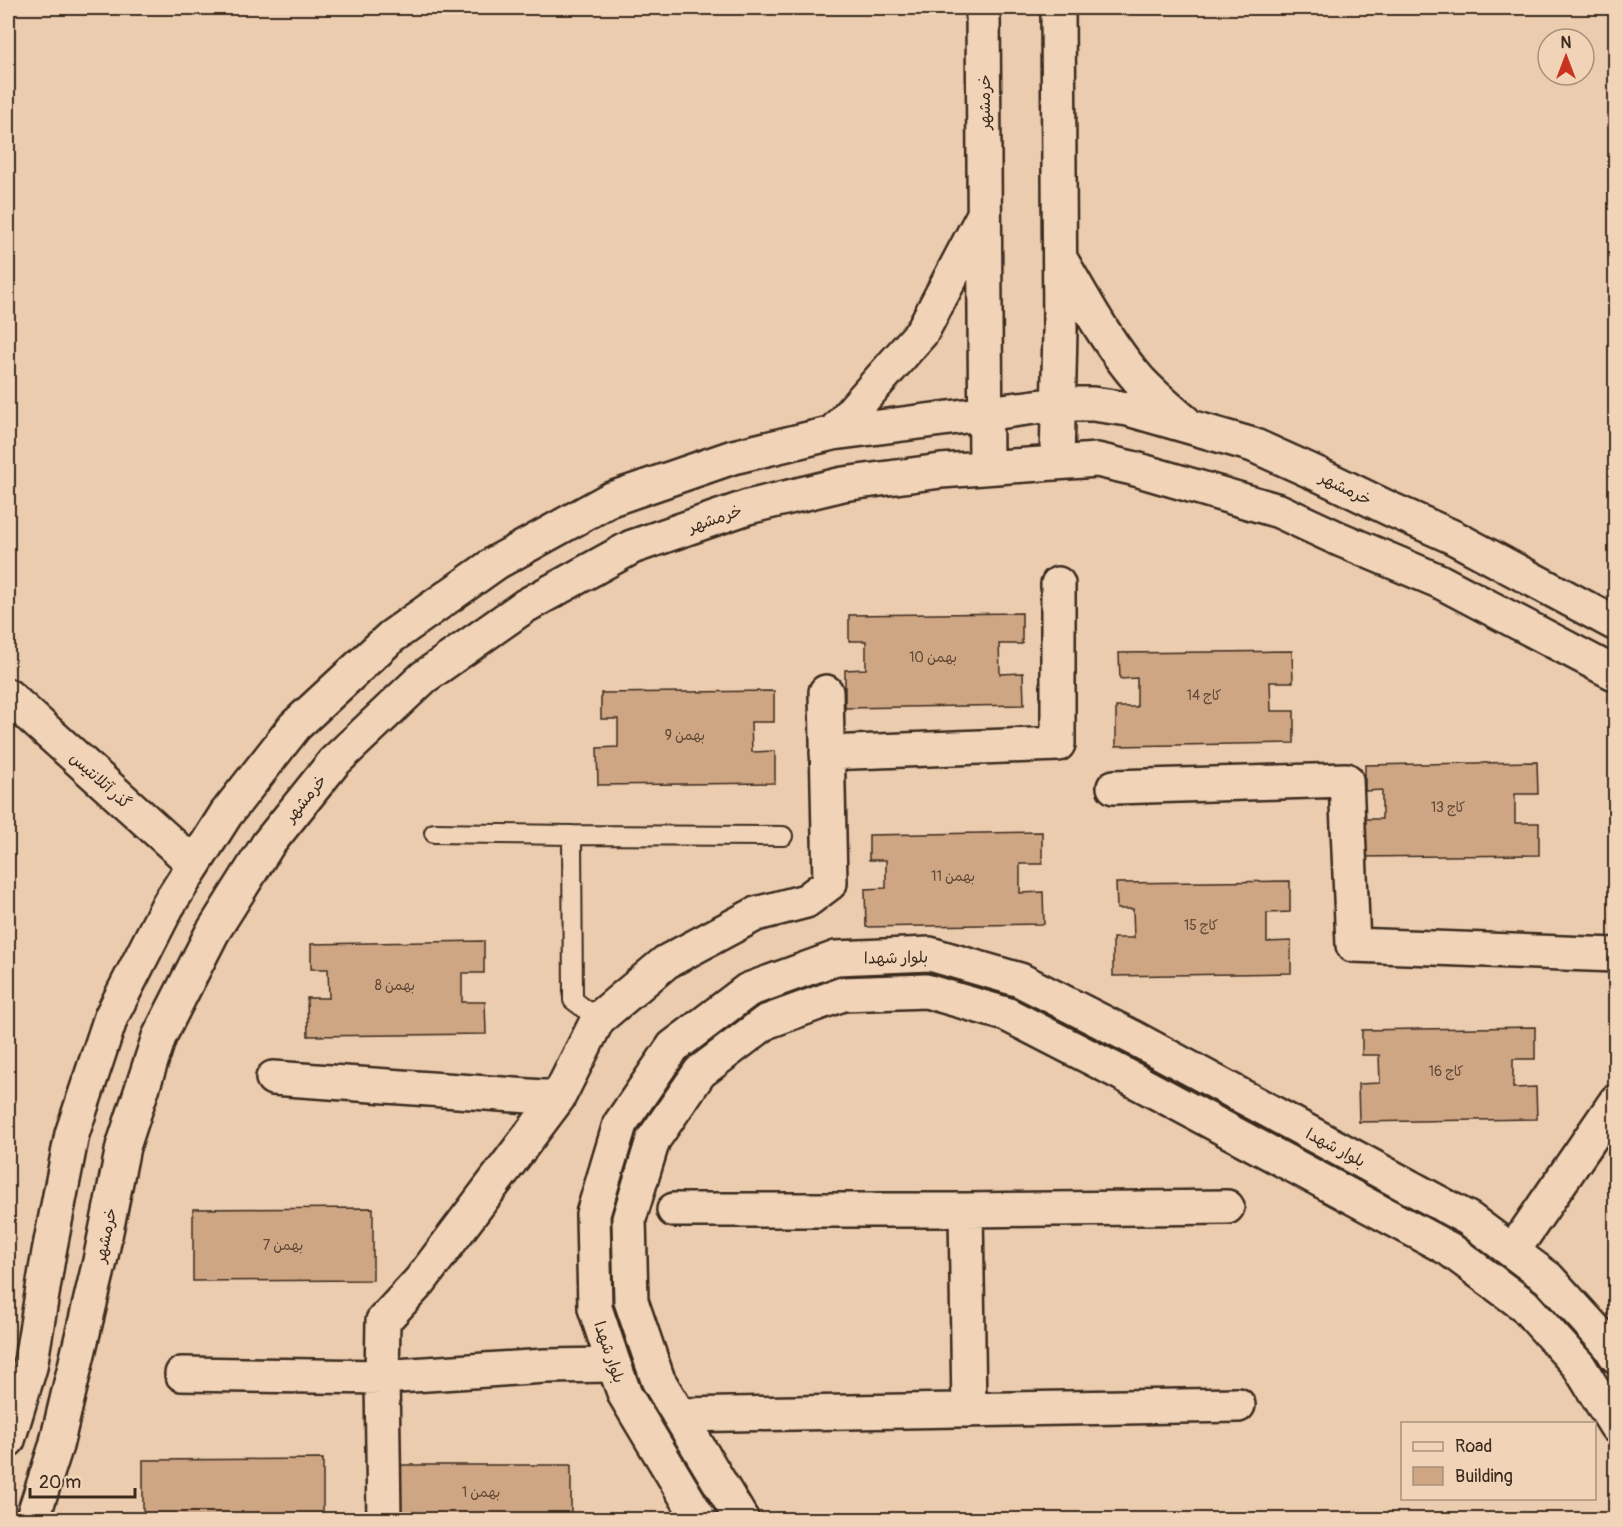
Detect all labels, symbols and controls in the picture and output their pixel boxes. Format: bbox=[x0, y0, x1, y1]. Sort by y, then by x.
north arrow bbox=[1536, 27, 1596, 87]
text: N bbox=[1561, 33, 1572, 53]
street label: خرمشهر bbox=[975, 74, 995, 132]
street label: خرمشهر bbox=[1315, 467, 1375, 510]
street label: خرمشهر bbox=[684, 501, 745, 538]
house number: بهمن 10 bbox=[909, 649, 957, 666]
house number: کاج 14 bbox=[1186, 687, 1222, 705]
house number: بهمن 9 bbox=[665, 727, 705, 744]
street label: گذر آتلانتیس bbox=[65, 748, 135, 814]
street label: خرمشهر bbox=[279, 771, 331, 828]
house number: کاج 13 bbox=[1431, 799, 1465, 817]
house number: بهمن 11 bbox=[931, 868, 975, 885]
house number: کاج 15 bbox=[1184, 917, 1218, 935]
street label: بلوار شهدا bbox=[864, 947, 928, 969]
house number: بهمن 8 bbox=[375, 977, 415, 994]
house number: کاج 16 bbox=[1428, 1063, 1464, 1081]
street label: بلوار شهدا bbox=[1303, 1124, 1369, 1172]
street label: خرمشهر bbox=[90, 1206, 121, 1266]
house number: بهمن 7 bbox=[263, 1237, 303, 1254]
street label: بلوار شهدا bbox=[589, 1319, 629, 1386]
legend bbox=[1401, 1422, 1596, 1500]
text: Road bbox=[1455, 1435, 1492, 1458]
scale bar bbox=[30, 1461, 135, 1499]
text: Building bbox=[1455, 1465, 1513, 1488]
text: 20 m bbox=[39, 1471, 81, 1494]
house number: بهمن 1 bbox=[462, 1484, 500, 1501]

